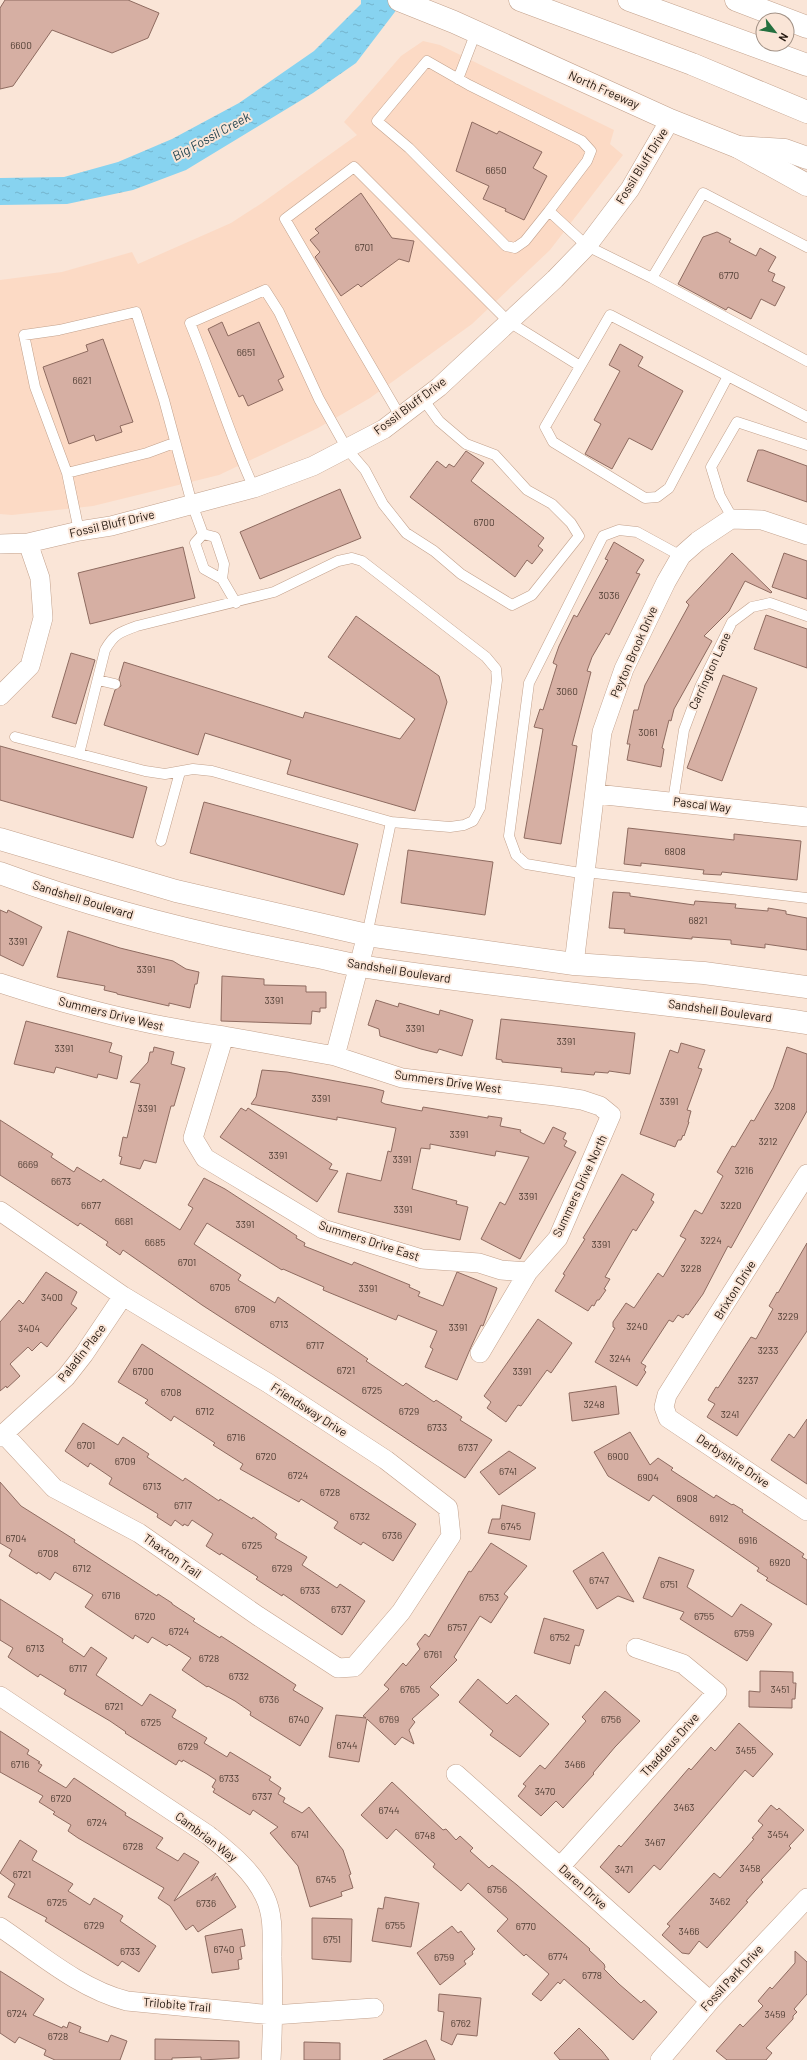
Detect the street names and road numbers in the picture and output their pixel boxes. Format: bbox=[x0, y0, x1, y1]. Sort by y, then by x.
street label: North Freeway bbox=[567, 67, 642, 111]
street label: Fossil Bluff Drive bbox=[612, 125, 670, 206]
street label: Fossil Bluff Drive bbox=[371, 373, 448, 437]
street label: Fossil Bluff Drive bbox=[68, 506, 156, 540]
street label: Peyton Brook Drive bbox=[607, 604, 659, 699]
street label: Carrington Lane bbox=[685, 630, 733, 711]
street label: Pascal Way bbox=[672, 794, 732, 815]
street label: Sandshell Boulevard bbox=[31, 877, 135, 921]
street label: Sandshell Boulevard bbox=[346, 955, 452, 985]
street label: Summers Drive West bbox=[57, 993, 165, 1033]
street label: Sandshell Boulevard bbox=[667, 996, 773, 1024]
street label: Summers Drive West bbox=[394, 1067, 502, 1095]
street label: Summers Drive North bbox=[549, 1132, 609, 1239]
street label: Summers Drive East bbox=[317, 1217, 421, 1263]
street label: Brixton Drive bbox=[710, 1257, 758, 1322]
street label: Paladin Place bbox=[54, 1321, 108, 1384]
street label: Friendsway Drive bbox=[269, 1379, 350, 1439]
street label: Derbyshire Drive bbox=[694, 1431, 773, 1490]
street label: Thaxton Trail bbox=[141, 1530, 204, 1580]
street label: Thaddeus Drive bbox=[637, 1710, 701, 1779]
street label: Cambrian Way bbox=[173, 1808, 241, 1864]
street label: Daren Drive bbox=[557, 1861, 611, 1911]
street label: Fossil Park Drive bbox=[697, 1941, 765, 2013]
street label: Trilobite Trail bbox=[143, 1994, 212, 2014]

